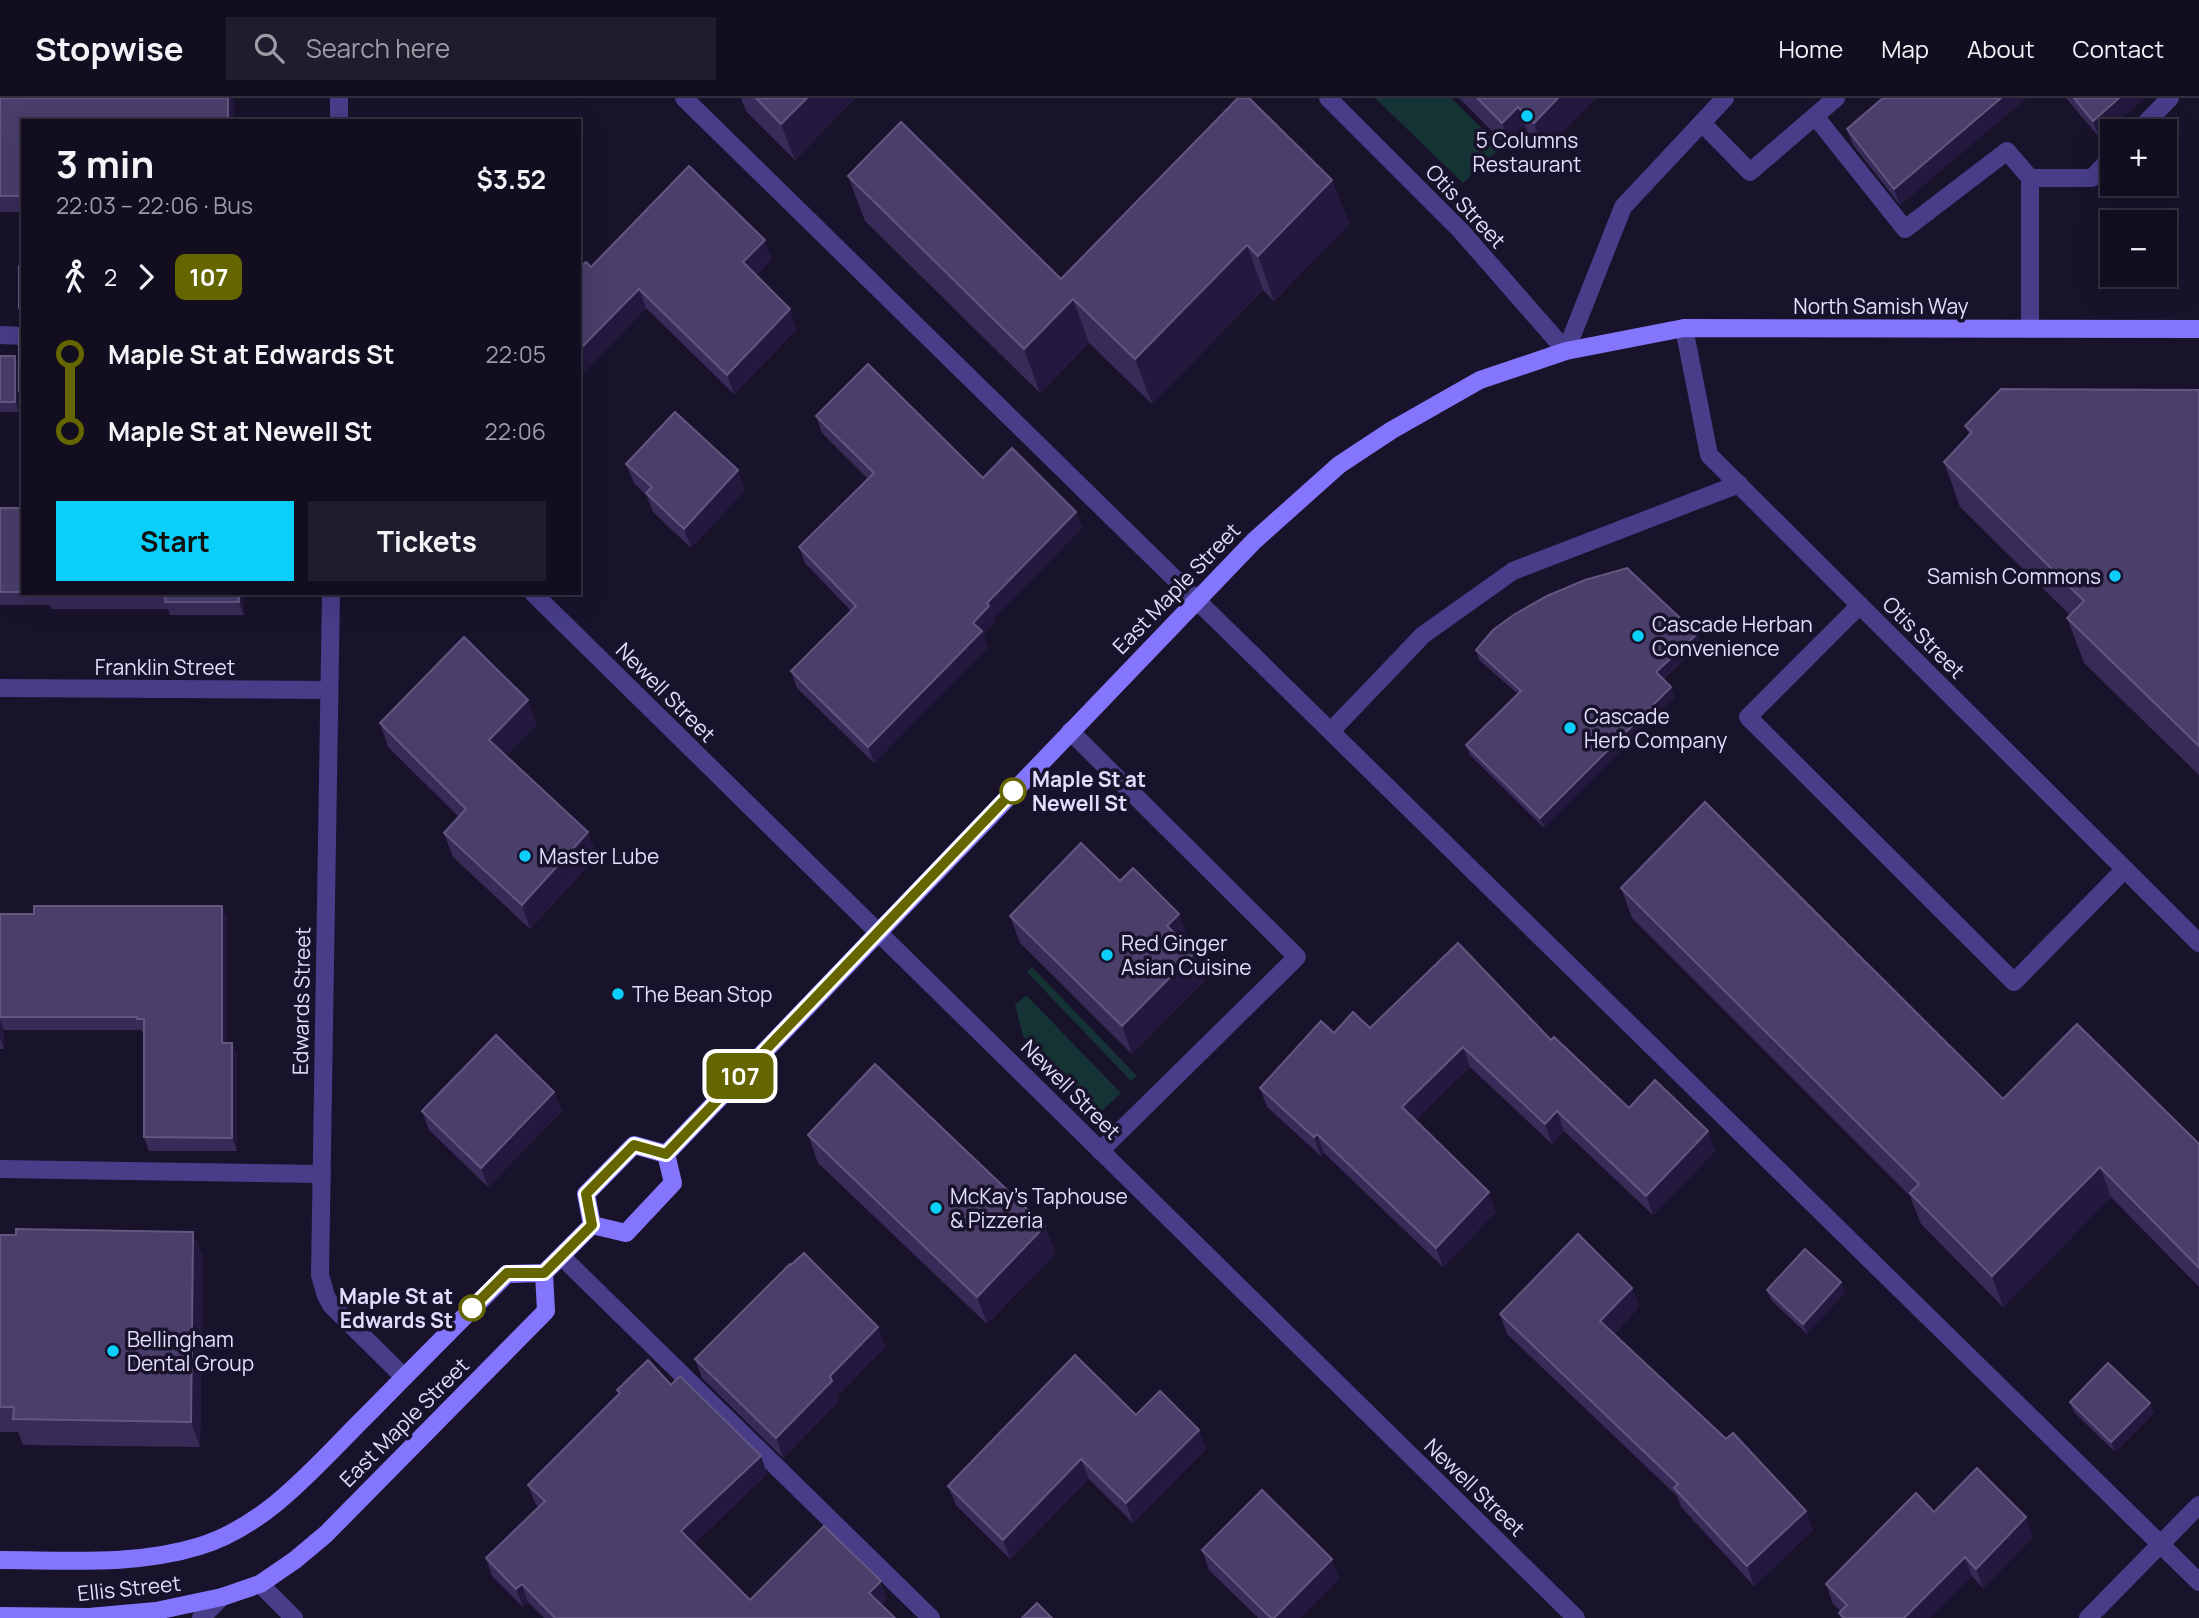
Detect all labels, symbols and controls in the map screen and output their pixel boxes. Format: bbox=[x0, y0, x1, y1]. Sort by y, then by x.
search box bbox=[226, 17, 716, 80]
text: Stopwise bbox=[35, 26, 184, 71]
icon: search bbox=[250, 29, 288, 67]
text: Search here bbox=[306, 30, 450, 66]
text: Home bbox=[1778, 32, 1843, 65]
text: Map bbox=[1881, 32, 1929, 65]
text: About bbox=[1967, 32, 2035, 65]
text: Contact bbox=[2073, 32, 2164, 65]
marker: 5 Columns Restaurant bbox=[1519, 108, 1535, 124]
map controls bbox=[2100, 119, 2177, 287]
button: + bbox=[2100, 119, 2177, 196]
place label: 5 Columns Restaurant bbox=[1473, 126, 1581, 178]
text: 3 min bbox=[56, 137, 154, 189]
street label: Otis Street bbox=[1420, 158, 1512, 254]
text: $3.52 bbox=[477, 161, 546, 197]
text: 22:03 – 22:06 · Bus bbox=[56, 189, 253, 221]
button: − bbox=[2100, 210, 2177, 287]
icon: walk bbox=[56, 258, 94, 296]
icon: forward bbox=[127, 258, 165, 296]
text: 107 bbox=[189, 260, 228, 293]
text: 2 bbox=[104, 261, 117, 293]
street label: North Samish Way bbox=[1793, 292, 1969, 320]
text: Maple St at Edwards St bbox=[108, 336, 394, 372]
text: 22:05 bbox=[486, 338, 546, 370]
text: Maple St at Newell St bbox=[108, 413, 372, 449]
text: 22:06 bbox=[485, 415, 546, 447]
button: Start bbox=[56, 501, 294, 581]
button: Tickets bbox=[308, 501, 546, 581]
street label: East Maple Street bbox=[1106, 516, 1246, 660]
place label: Samish Commons bbox=[1927, 562, 2101, 590]
marker: Samish Commons bbox=[2107, 568, 2123, 584]
street label: Otis Street bbox=[1877, 590, 1971, 684]
place label: Cascade Herban Convenience bbox=[1652, 610, 1813, 662]
marker: Cascade Herban Convenience bbox=[1630, 628, 1646, 644]
street label: Newell Street bbox=[610, 636, 722, 748]
street label: Franklin Street bbox=[95, 653, 235, 681]
place label: Cascade Herb Company bbox=[1584, 702, 1727, 754]
marker: Cascade Herb Company bbox=[1562, 720, 1578, 736]
place label: Maple St at Newell St bbox=[1032, 765, 1146, 817]
marker: Maple St at Newell St bbox=[1000, 778, 1026, 804]
place label: Master Lube bbox=[539, 842, 659, 870]
marker: Master Lube bbox=[517, 848, 533, 864]
street label: Edwards Street bbox=[286, 927, 316, 1075]
place label: Red Ginger Asian Cuisine bbox=[1121, 929, 1252, 981]
marker: Red Ginger Asian Cuisine bbox=[1099, 947, 1115, 963]
place label: The Bean Stop bbox=[632, 980, 773, 1008]
marker: The Bean Stop bbox=[610, 986, 626, 1002]
street label: Newell Street bbox=[1015, 1033, 1127, 1145]
line badge: 107 bbox=[700, 1053, 780, 1099]
text: 107 bbox=[720, 1059, 760, 1092]
place label: McKay’s Taphouse & Pizzeria bbox=[950, 1182, 1128, 1234]
marker: McKay’s Taphouse & Pizzeria bbox=[928, 1200, 944, 1216]
place label: Maple St at Edwards St bbox=[339, 1282, 453, 1334]
marker: Maple St at Edwards St bbox=[459, 1295, 485, 1321]
place label: Bellingham Dental Group bbox=[127, 1325, 254, 1377]
marker: Bellingham Dental Group bbox=[105, 1343, 121, 1359]
street label: East Maple Street bbox=[333, 1351, 475, 1493]
street label: Newell Street bbox=[1419, 1432, 1531, 1542]
street label: Ellis Street bbox=[76, 1569, 182, 1607]

